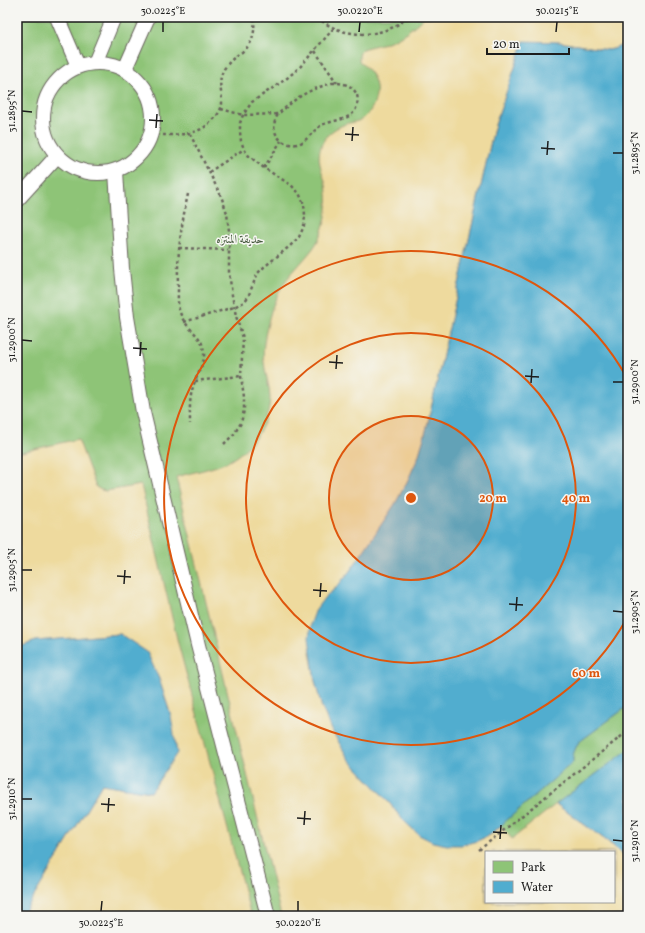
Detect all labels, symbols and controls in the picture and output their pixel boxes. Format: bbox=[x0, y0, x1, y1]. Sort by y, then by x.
text: 30.0225°E bbox=[141, 4, 185, 18]
text: 30.0220°E bbox=[337, 4, 383, 18]
text: 30.0215°E bbox=[535, 4, 579, 18]
scale bar bbox=[487, 30, 569, 56]
text: 20 m bbox=[493, 37, 520, 53]
text: 31.2895°N bbox=[5, 89, 19, 132]
text: 31.2895°N bbox=[628, 131, 642, 174]
park label: حديقة المنتزه bbox=[216, 232, 264, 248]
text: 31.2900°N bbox=[5, 317, 19, 363]
text: 31.2900°N bbox=[628, 359, 642, 405]
centre of rings bbox=[404, 491, 418, 505]
text: 20 m bbox=[479, 491, 507, 507]
text: 40 m bbox=[562, 491, 591, 507]
text: 31.2905°N bbox=[5, 547, 19, 592]
text: 31.2905°N bbox=[628, 589, 642, 634]
text: 60 m bbox=[572, 666, 600, 682]
text: 31.2910°N bbox=[5, 777, 19, 820]
text: 31.2910°N bbox=[628, 819, 642, 862]
legend bbox=[485, 851, 615, 903]
text: Park bbox=[521, 860, 546, 876]
text: Water bbox=[521, 880, 553, 896]
text: 30.0225°E bbox=[79, 916, 123, 930]
text: 30.0220°E bbox=[275, 916, 321, 930]

